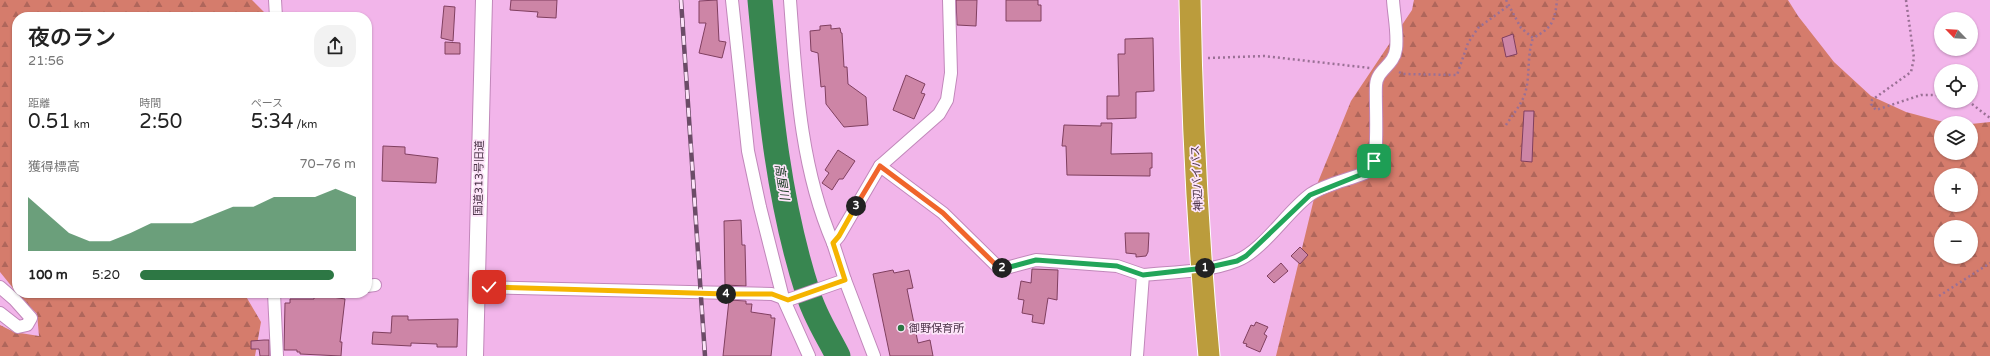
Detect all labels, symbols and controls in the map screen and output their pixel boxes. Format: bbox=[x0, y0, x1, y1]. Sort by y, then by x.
north arrow bbox=[1934, 12, 1978, 56]
map controls bbox=[1934, 12, 1978, 264]
text: 夜のラン bbox=[28, 25, 116, 51]
button: share bbox=[314, 25, 356, 67]
text: 21:56 bbox=[28, 53, 64, 69]
button: locate bbox=[1934, 64, 1978, 108]
text: 距離 bbox=[28, 97, 50, 110]
text: 時間 bbox=[139, 97, 161, 110]
text: ペース bbox=[251, 97, 283, 110]
text: 0.51 bbox=[28, 110, 71, 134]
text: 2:50 bbox=[139, 110, 182, 134]
text: 5:34 bbox=[251, 110, 294, 134]
button: layers bbox=[1934, 116, 1978, 160]
text: km bbox=[71, 118, 90, 131]
text: /km bbox=[294, 118, 317, 131]
street label: 国道313号旧道 bbox=[472, 140, 486, 216]
pin bbox=[1357, 144, 1391, 178]
street label: 神辺バイパス bbox=[1189, 145, 1205, 211]
icon: arrive bbox=[1363, 150, 1385, 172]
text: 70–76 m bbox=[299, 156, 356, 172]
text: 獲得標高 bbox=[28, 159, 80, 175]
water label: 高屋川 bbox=[772, 163, 792, 203]
button: + bbox=[1934, 168, 1978, 212]
pin: 3 bbox=[846, 196, 866, 216]
text: 3 bbox=[853, 199, 859, 212]
button: − bbox=[1934, 220, 1978, 264]
pin: 2 bbox=[992, 258, 1012, 278]
pin: 1 bbox=[1195, 258, 1215, 278]
text: 2 bbox=[999, 261, 1005, 274]
text: 1 bbox=[1202, 261, 1208, 274]
text: 100 m bbox=[28, 267, 68, 283]
text: 5:20 bbox=[92, 267, 120, 283]
pin bbox=[472, 270, 506, 304]
icon: check bbox=[478, 276, 500, 298]
pin: 4 bbox=[716, 284, 736, 304]
text: 4 bbox=[723, 287, 729, 300]
place label: 御野保育所 bbox=[908, 322, 965, 335]
marker: 御野保育所 bbox=[896, 323, 906, 333]

